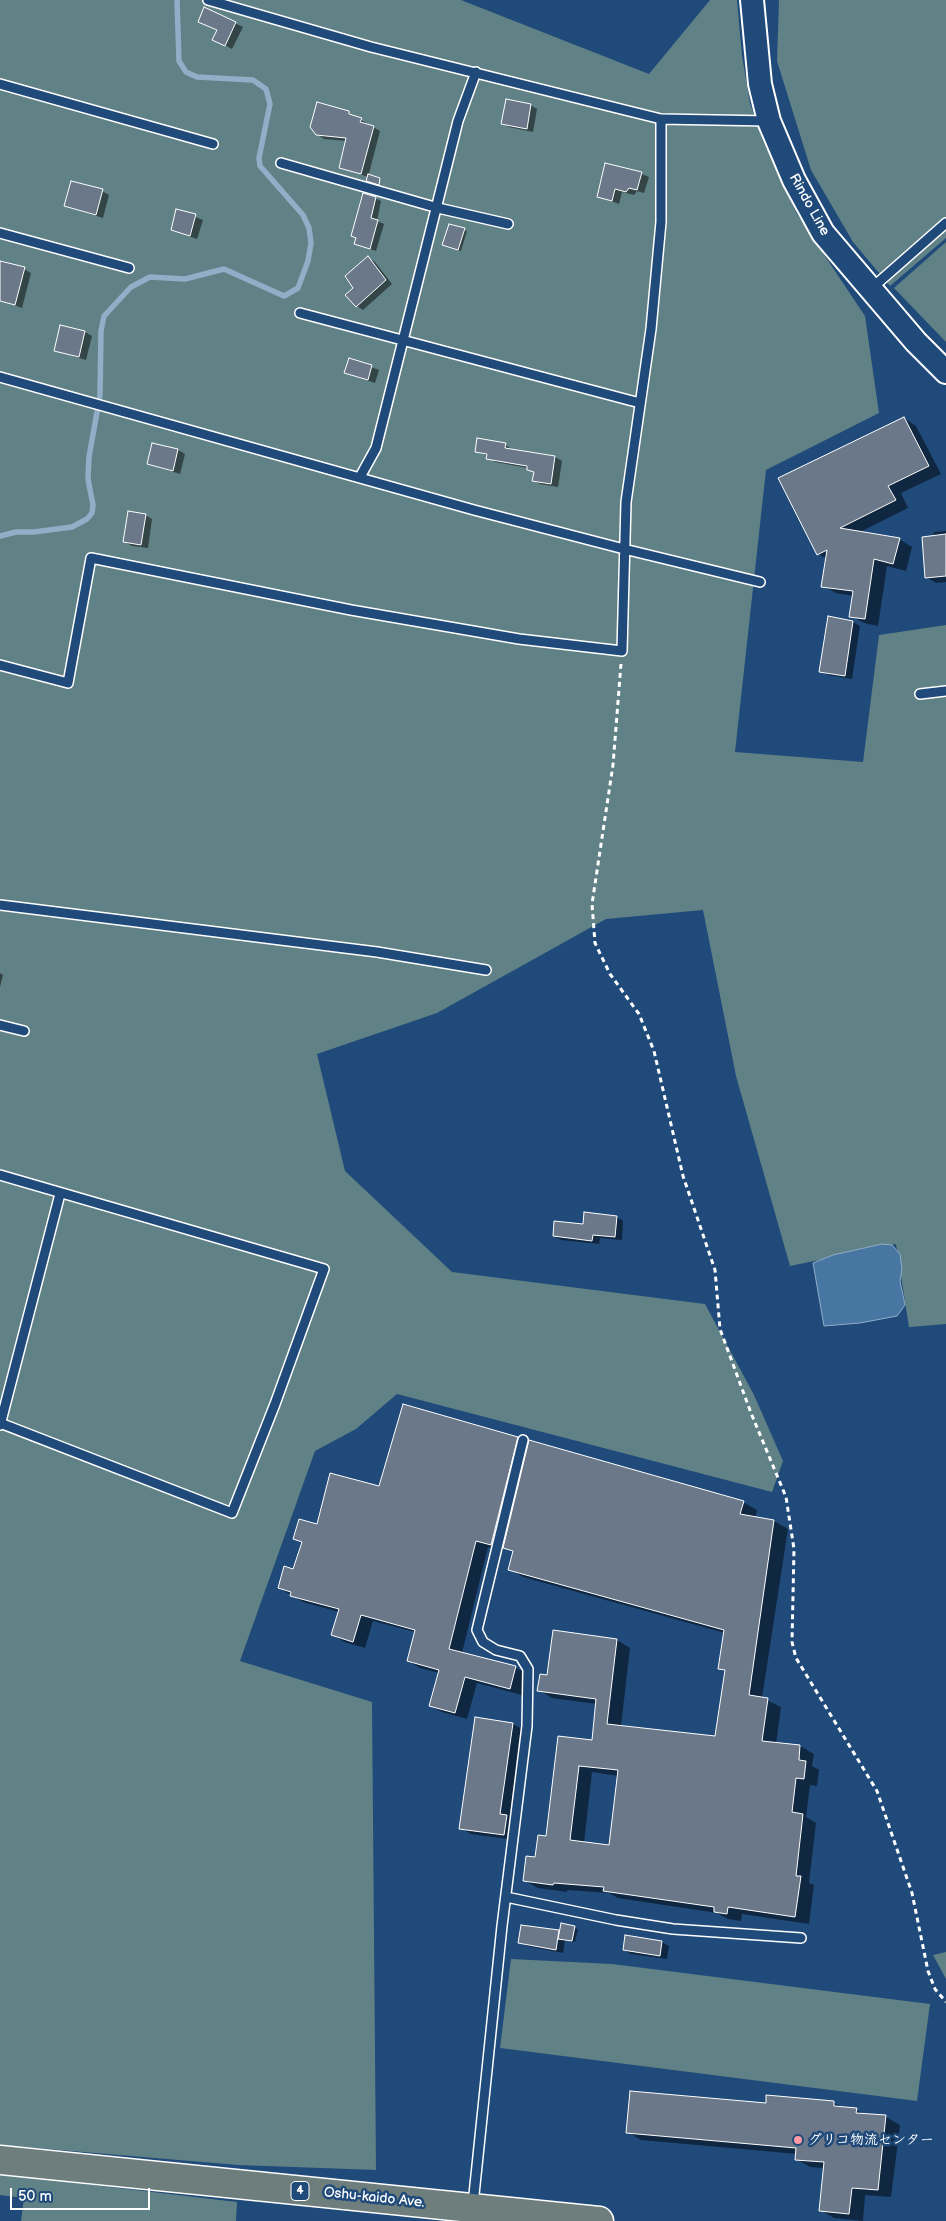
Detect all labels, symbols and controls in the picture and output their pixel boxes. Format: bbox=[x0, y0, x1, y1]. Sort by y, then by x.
street label: Rindo Line bbox=[785, 171, 833, 239]
place label: グリコ物流センター bbox=[808, 2132, 934, 2148]
marker: グリコ物流センター bbox=[792, 2134, 804, 2146]
scale bar bbox=[12, 2178, 152, 2210]
road number: 4 bbox=[291, 2182, 309, 2200]
street label: Oshu-kaido Ave. bbox=[323, 2184, 425, 2212]
text: 50 m bbox=[18, 2187, 52, 2206]

